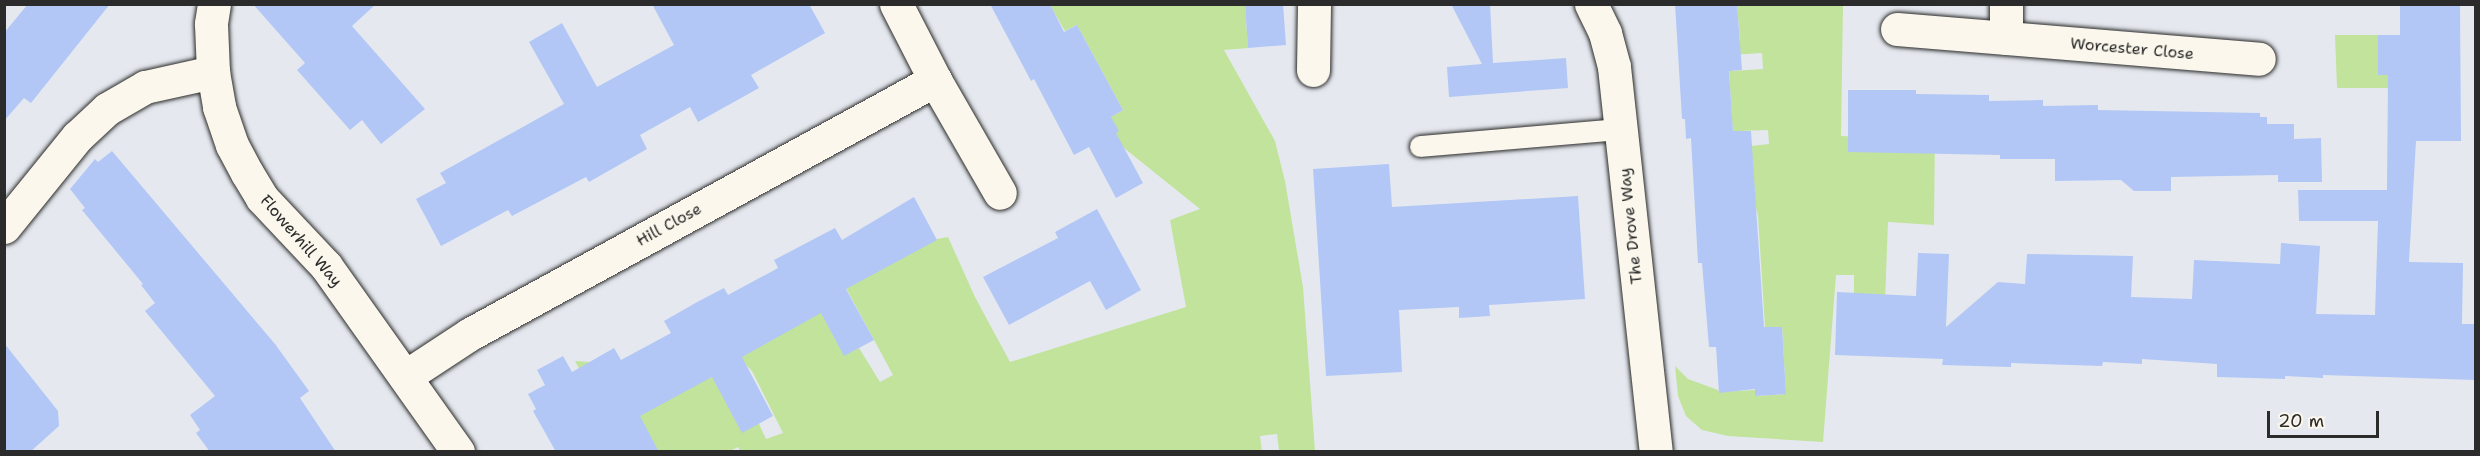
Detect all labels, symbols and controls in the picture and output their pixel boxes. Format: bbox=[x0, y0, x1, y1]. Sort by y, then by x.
street label: Worcester Close bbox=[2069, 34, 2195, 64]
street label: The Drove Way bbox=[1615, 167, 1647, 285]
street label: Flowerhill Way bbox=[256, 191, 346, 291]
street label: Hill Close bbox=[633, 199, 705, 251]
scale bar bbox=[2270, 399, 2382, 437]
text: 20 m bbox=[2278, 409, 2324, 433]

